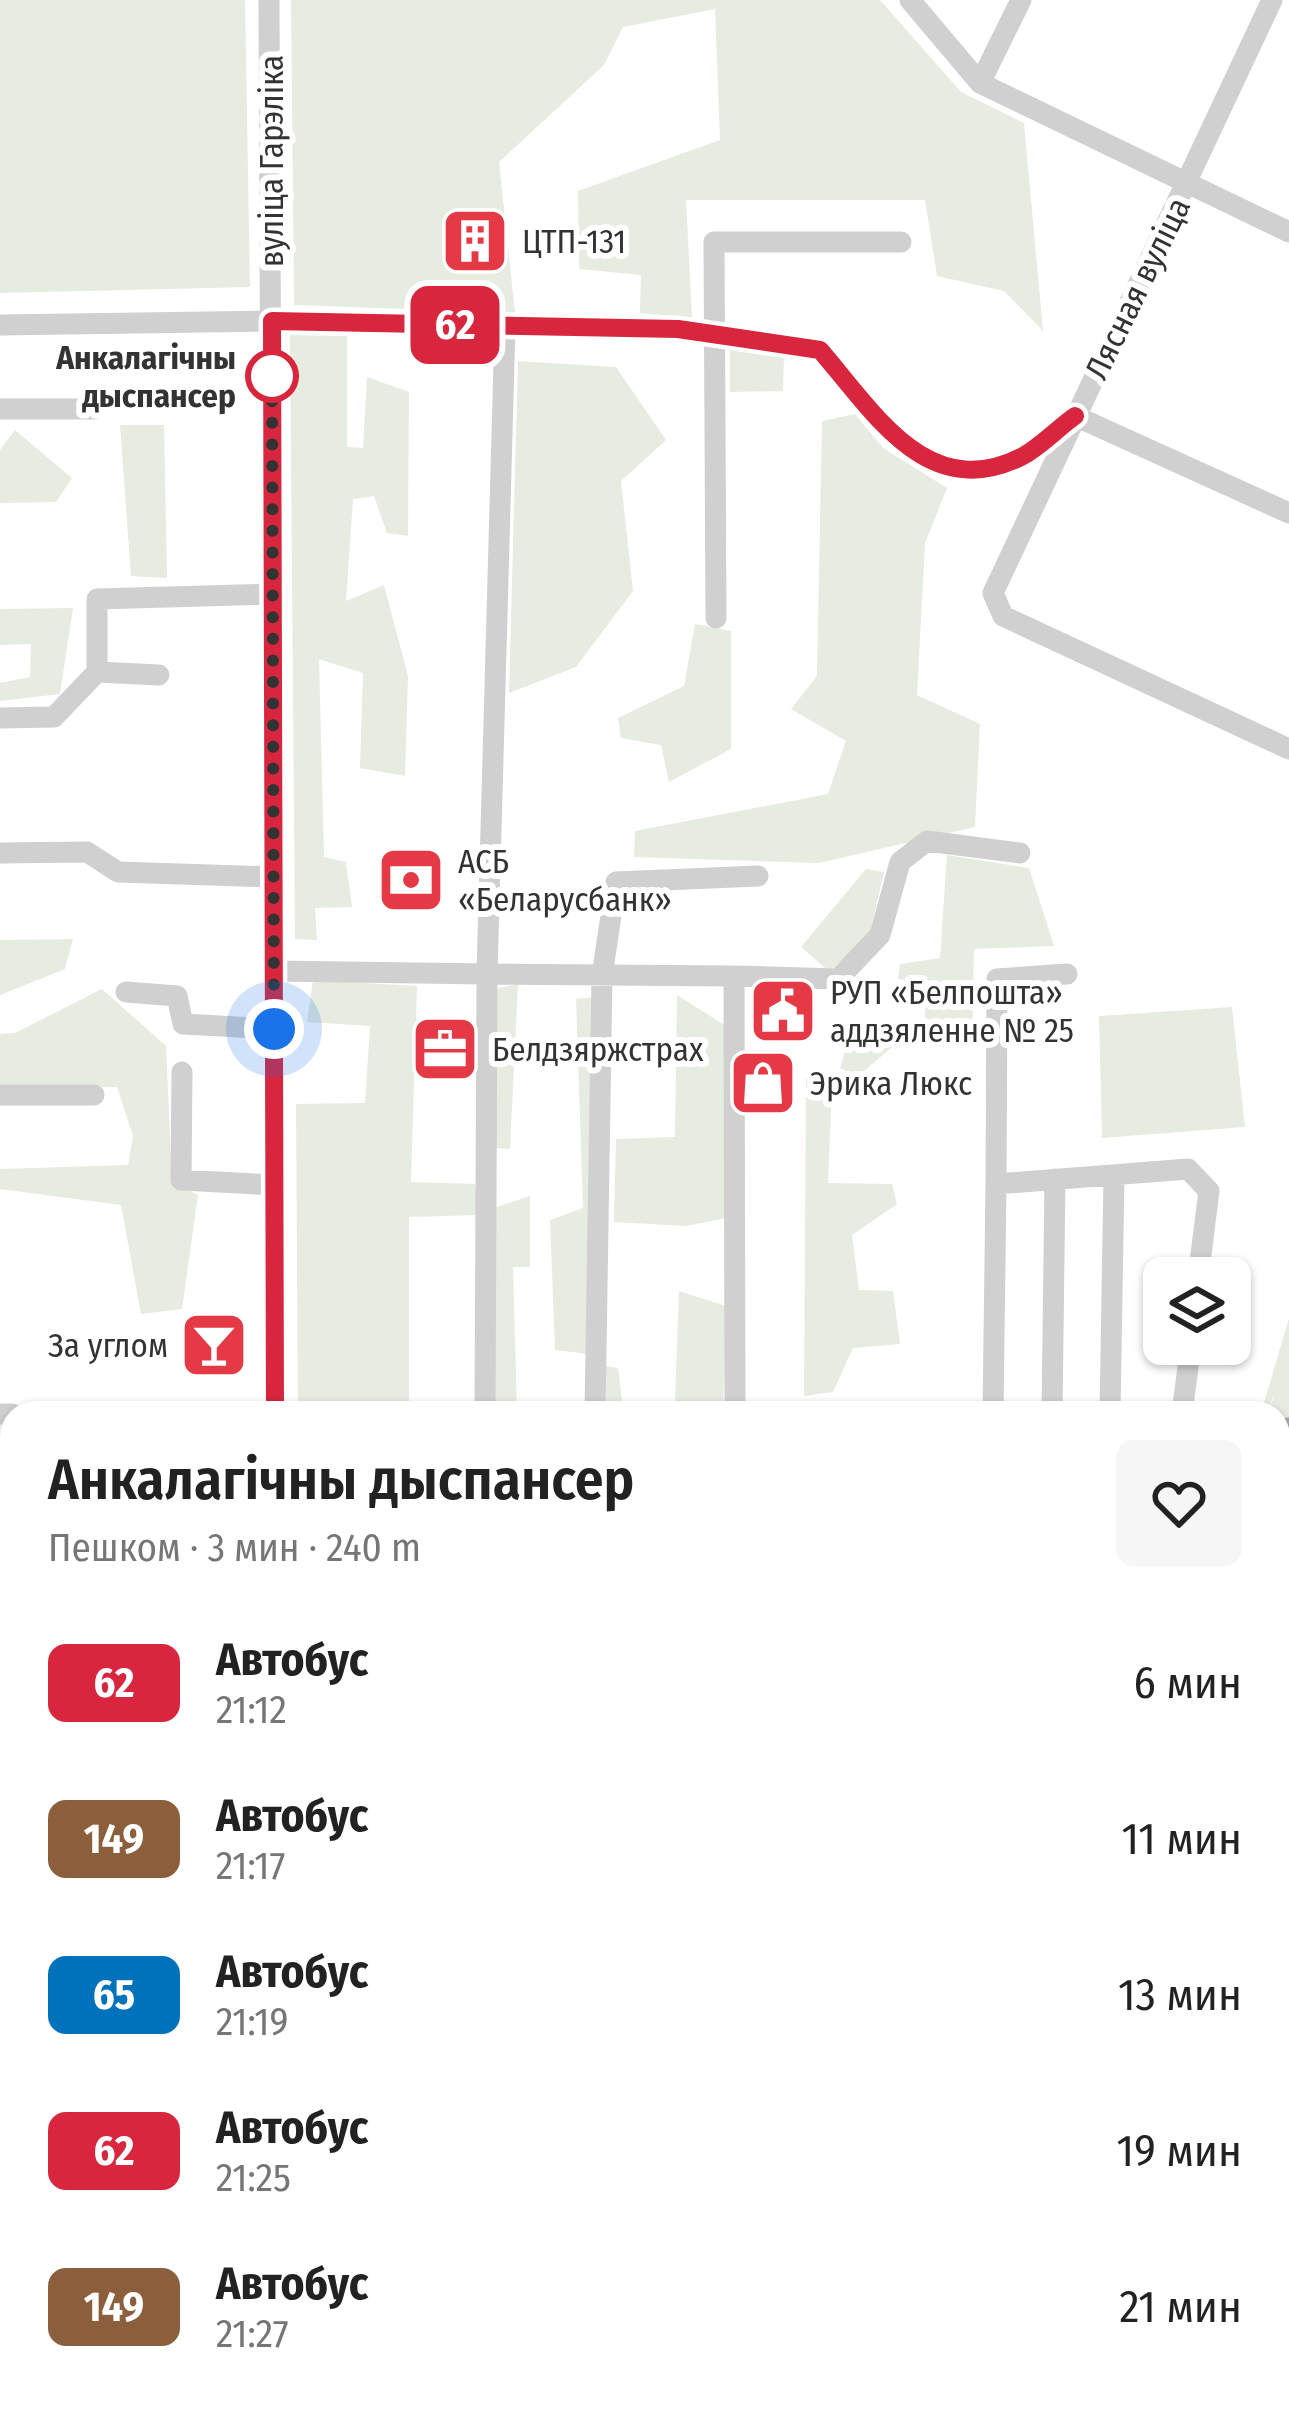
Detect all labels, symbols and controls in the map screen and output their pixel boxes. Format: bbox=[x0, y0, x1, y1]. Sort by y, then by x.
street label: вуліца Гарэліка bbox=[252, 55, 292, 267]
street label: Лясная вуліца bbox=[1077, 191, 1199, 386]
building icon: ЦТП-131 bbox=[440, 206, 510, 276]
place label: ЦТП-131 bbox=[522, 222, 626, 262]
line badge: 62 bbox=[401, 286, 509, 364]
text: 62 bbox=[434, 300, 476, 350]
place label: Анкалагічны дыспансер bbox=[55, 338, 236, 416]
marker: Анкалагічны дыспансер bbox=[247, 351, 297, 401]
place label: АСБ «Беларусбанк» bbox=[458, 842, 672, 920]
bank icon: АСБ «Беларусбанк» bbox=[376, 845, 446, 915]
place label: РУП «Белпошта» аддзяленне № 25 bbox=[830, 973, 1074, 1051]
public building icon: РУП «Белпошта» аддзяленне № 25 bbox=[748, 976, 818, 1046]
your location bbox=[244, 999, 304, 1059]
office icon: Белдзяржстрах bbox=[410, 1014, 480, 1084]
place label: Белдзяржстрах bbox=[492, 1030, 704, 1070]
shop icon: Эрика Люкс bbox=[728, 1048, 798, 1118]
place label: Эрика Люкс bbox=[810, 1064, 972, 1104]
map controls bbox=[1143, 1257, 1251, 1365]
button: layers bbox=[1143, 1257, 1251, 1365]
bar icon: За углом bbox=[179, 1310, 249, 1380]
place label: За углом bbox=[48, 1326, 168, 1366]
button: heart bbox=[1116, 1440, 1242, 1566]
text: Анкалагічны дыспансер bbox=[48, 1446, 634, 1514]
text: Пешком · 3 мин · 240 m bbox=[48, 1525, 421, 1571]
text: Автобус bbox=[216, 1633, 368, 1687]
text: 6 мин bbox=[1134, 1656, 1242, 1710]
text: 62 bbox=[93, 1658, 135, 1708]
text: 21:12 bbox=[216, 1687, 287, 1733]
text: Автобус bbox=[216, 1789, 368, 1843]
text: 11 мин bbox=[1121, 1812, 1242, 1866]
text: 149 bbox=[84, 1814, 144, 1864]
text: 21:17 bbox=[216, 1843, 285, 1889]
text: Автобус bbox=[216, 1945, 368, 1999]
text: 13 мин bbox=[1118, 1968, 1242, 2022]
text: 65 bbox=[93, 1970, 135, 2020]
text: 21:19 bbox=[216, 1999, 288, 2045]
text: Автобус bbox=[216, 2101, 368, 2155]
text: 19 мин bbox=[1116, 2124, 1242, 2178]
text: 62 bbox=[93, 2126, 135, 2176]
text: 21:25 bbox=[216, 2155, 291, 2201]
text: Автобус bbox=[216, 2257, 368, 2311]
text: 21 мин bbox=[1120, 2280, 1242, 2334]
text: 149 bbox=[84, 2282, 144, 2332]
text: 21:27 bbox=[216, 2311, 289, 2357]

